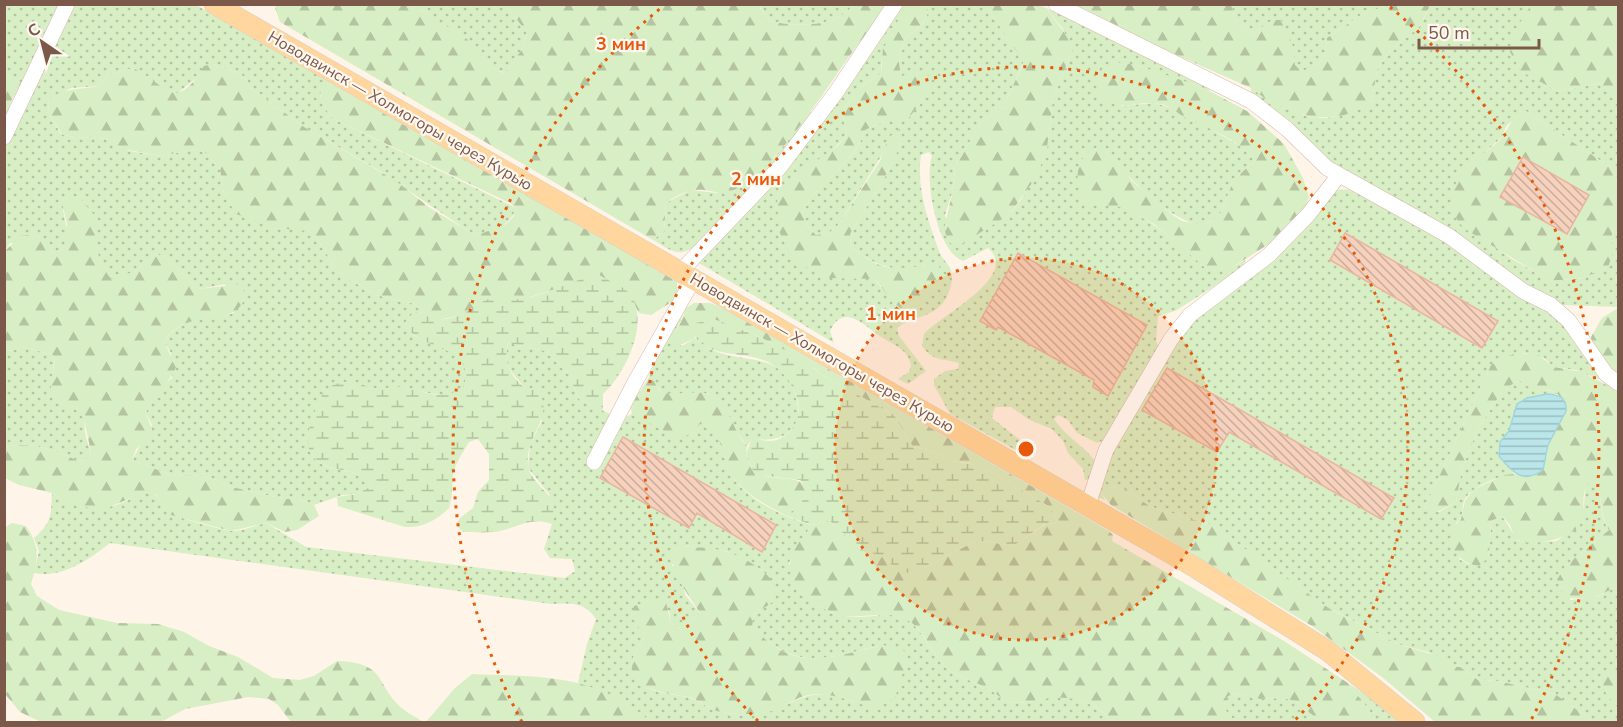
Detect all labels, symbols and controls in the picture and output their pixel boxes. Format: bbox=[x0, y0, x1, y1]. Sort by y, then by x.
north arrow bbox=[12, 12, 72, 72]
scale bar bbox=[1419, 12, 1539, 50]
text: С bbox=[23, 18, 45, 43]
text: 50 m bbox=[1428, 21, 1470, 45]
street label: Новодвинск — Холмогоры через Курью bbox=[264, 26, 536, 196]
text: 3 мин bbox=[596, 32, 646, 56]
text: 2 мин bbox=[731, 167, 781, 191]
street label: Новодвинск — Холмогоры через Курью bbox=[686, 268, 958, 438]
text: 1 мин bbox=[866, 302, 916, 326]
centre of rings bbox=[1016, 439, 1036, 459]

